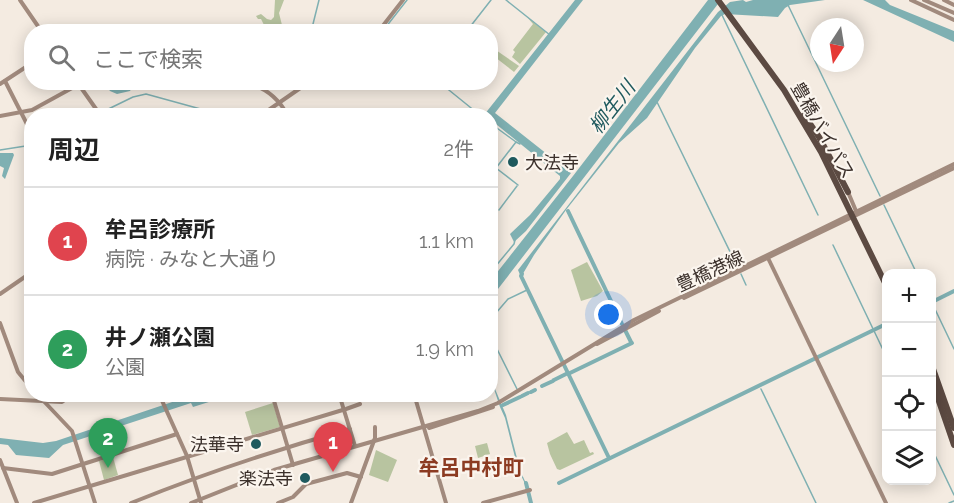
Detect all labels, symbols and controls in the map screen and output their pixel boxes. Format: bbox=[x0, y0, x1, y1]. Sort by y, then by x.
north arrow bbox=[810, 18, 864, 72]
search box bbox=[24, 24, 498, 90]
icon: search bbox=[45, 41, 78, 74]
text: ここで検索 bbox=[93, 46, 203, 72]
water label: 柳生川 bbox=[584, 74, 641, 138]
street label: 豊橋バイパス bbox=[787, 78, 859, 182]
text: 周辺 bbox=[48, 135, 100, 165]
text: 2件 bbox=[444, 137, 474, 161]
place label: 大法寺 bbox=[525, 152, 579, 173]
marker: 大法寺 bbox=[506, 155, 520, 169]
text: 牟呂診療所 bbox=[105, 216, 215, 242]
text: 1 bbox=[63, 229, 72, 253]
text: 1.1 km bbox=[419, 229, 474, 253]
street label: 豊橋港線 bbox=[673, 246, 747, 296]
text: 病院 · みなと大通り bbox=[105, 247, 279, 271]
map controls bbox=[882, 269, 936, 485]
button: + bbox=[882, 269, 936, 323]
your location bbox=[594, 300, 623, 329]
button: − bbox=[882, 323, 936, 377]
text: 井ノ瀬公園 bbox=[105, 324, 215, 350]
text: 2 bbox=[62, 337, 73, 361]
text: 1.9 km bbox=[416, 337, 474, 361]
text: 公園 bbox=[105, 355, 145, 379]
button: locate bbox=[882, 377, 936, 431]
pin: 2 bbox=[88, 418, 128, 468]
pin: 1 bbox=[314, 422, 352, 472]
button: layers bbox=[882, 431, 936, 485]
place label: 法華寺 bbox=[190, 434, 244, 455]
marker: 法華寺 bbox=[249, 437, 263, 451]
district label: 牟呂中村町 bbox=[419, 455, 524, 480]
place label: 楽法寺 bbox=[239, 468, 293, 489]
marker: 楽法寺 bbox=[298, 471, 312, 485]

